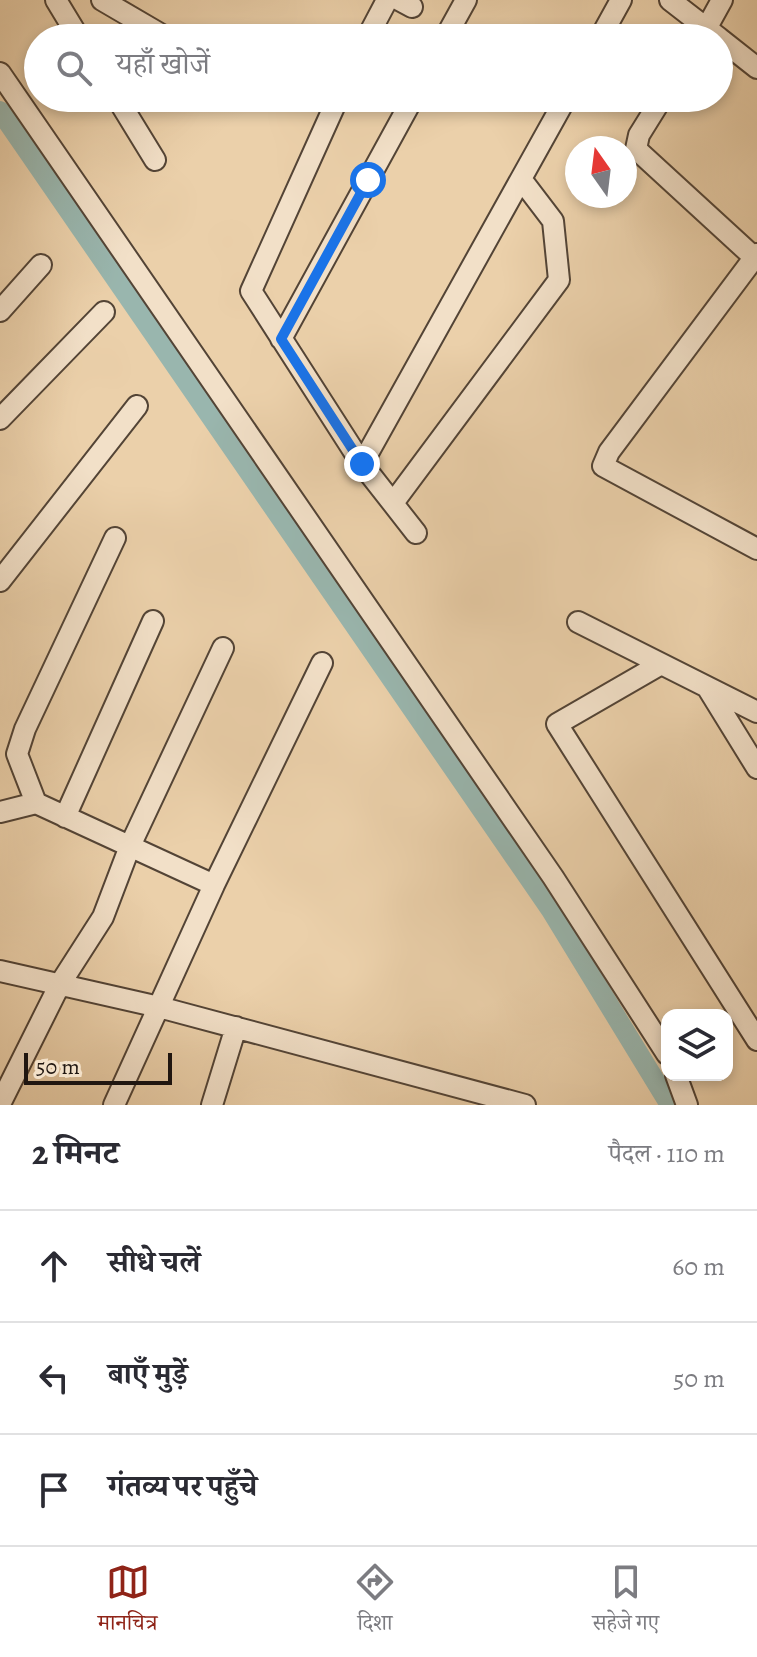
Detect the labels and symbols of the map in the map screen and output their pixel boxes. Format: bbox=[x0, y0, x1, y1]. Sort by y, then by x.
north arrow bbox=[565, 136, 637, 208]
route start bbox=[350, 162, 386, 198]
route end bbox=[344, 446, 380, 482]
scale bar bbox=[24, 1049, 172, 1085]

